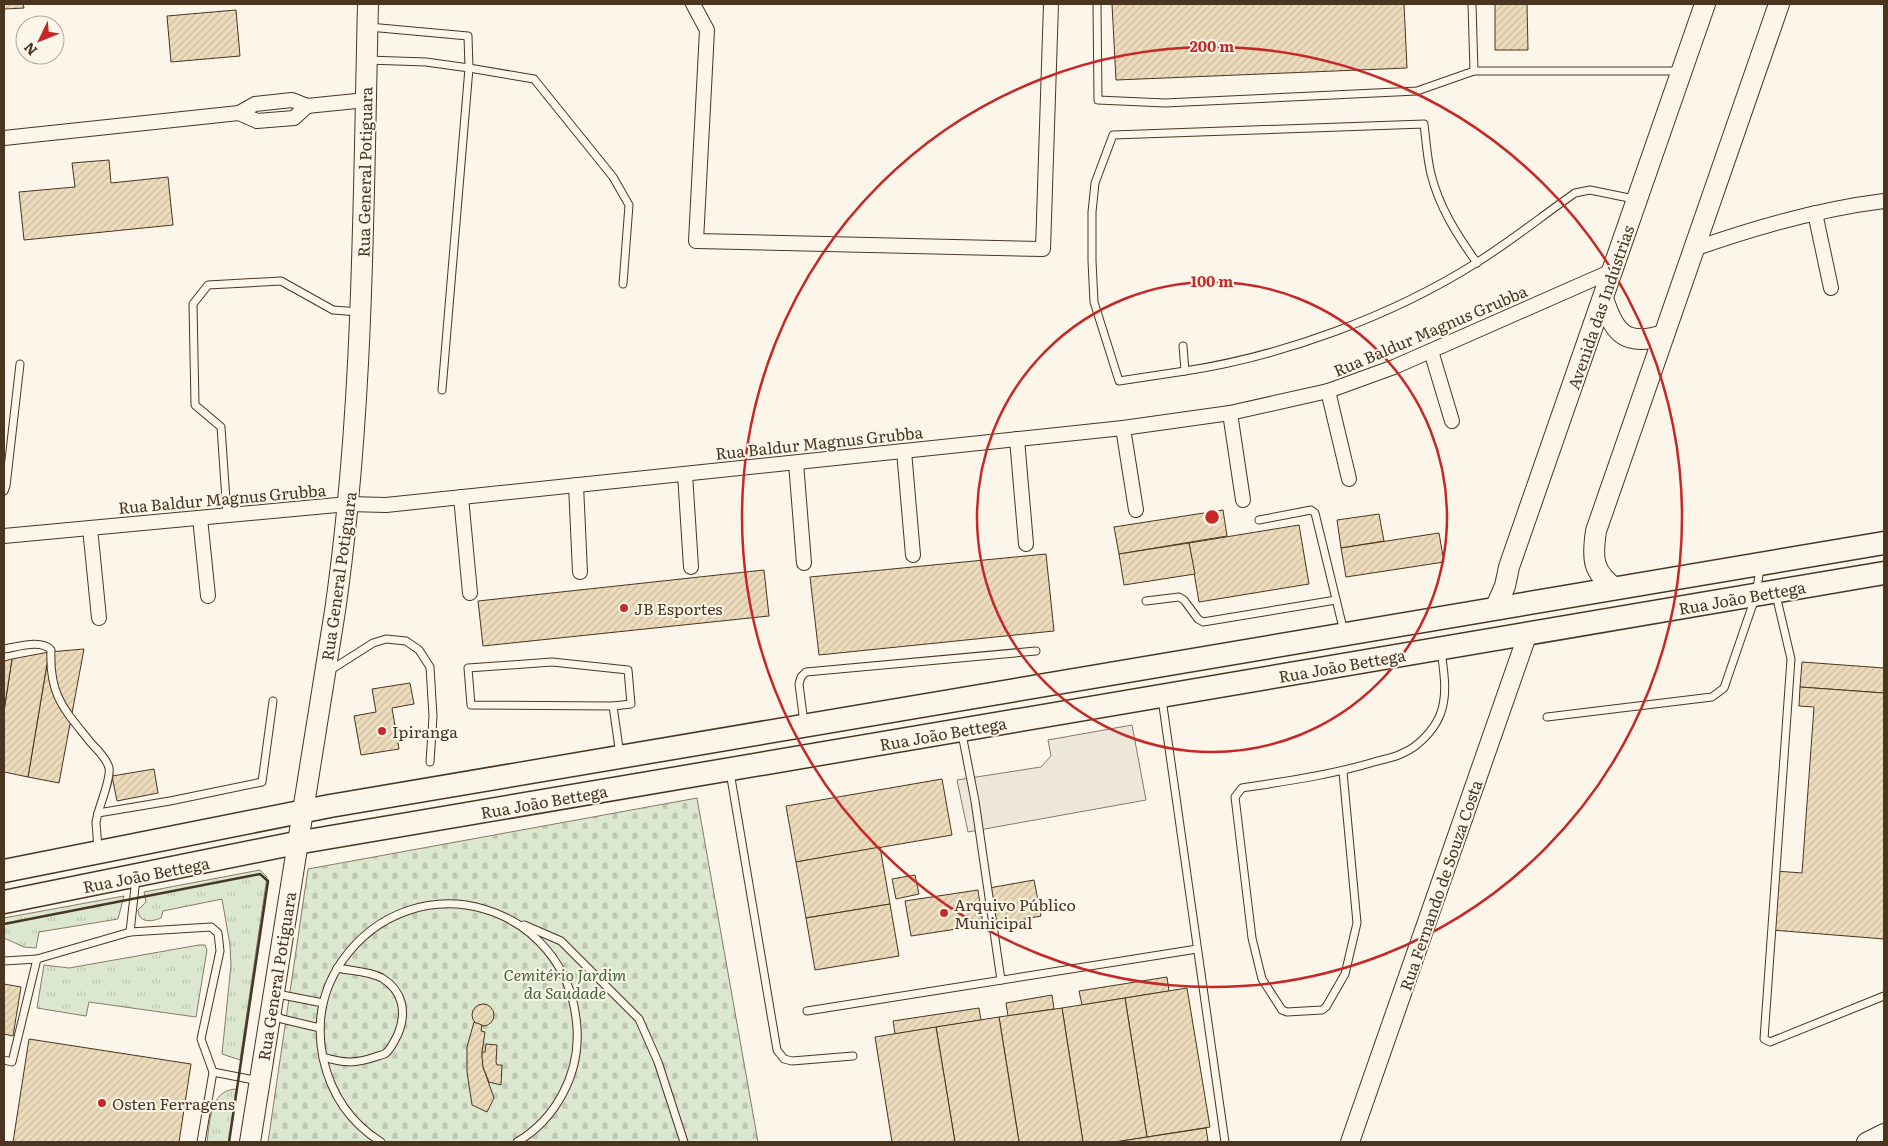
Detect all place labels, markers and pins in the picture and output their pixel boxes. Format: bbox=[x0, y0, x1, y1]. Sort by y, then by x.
centre of rings bbox=[1203, 508, 1221, 526]
place label: JB Esportes bbox=[634, 596, 722, 620]
marker: JB Esportes bbox=[618, 602, 630, 614]
place label: Ipiranga bbox=[392, 719, 458, 743]
marker: Ipiranga bbox=[376, 725, 388, 737]
place label: Arquivo Público Municipal bbox=[954, 892, 1076, 934]
marker: Arquivo Público Municipal bbox=[938, 907, 950, 919]
place label: Osten Ferragens bbox=[112, 1091, 235, 1115]
marker: Osten Ferragens bbox=[96, 1097, 108, 1109]

